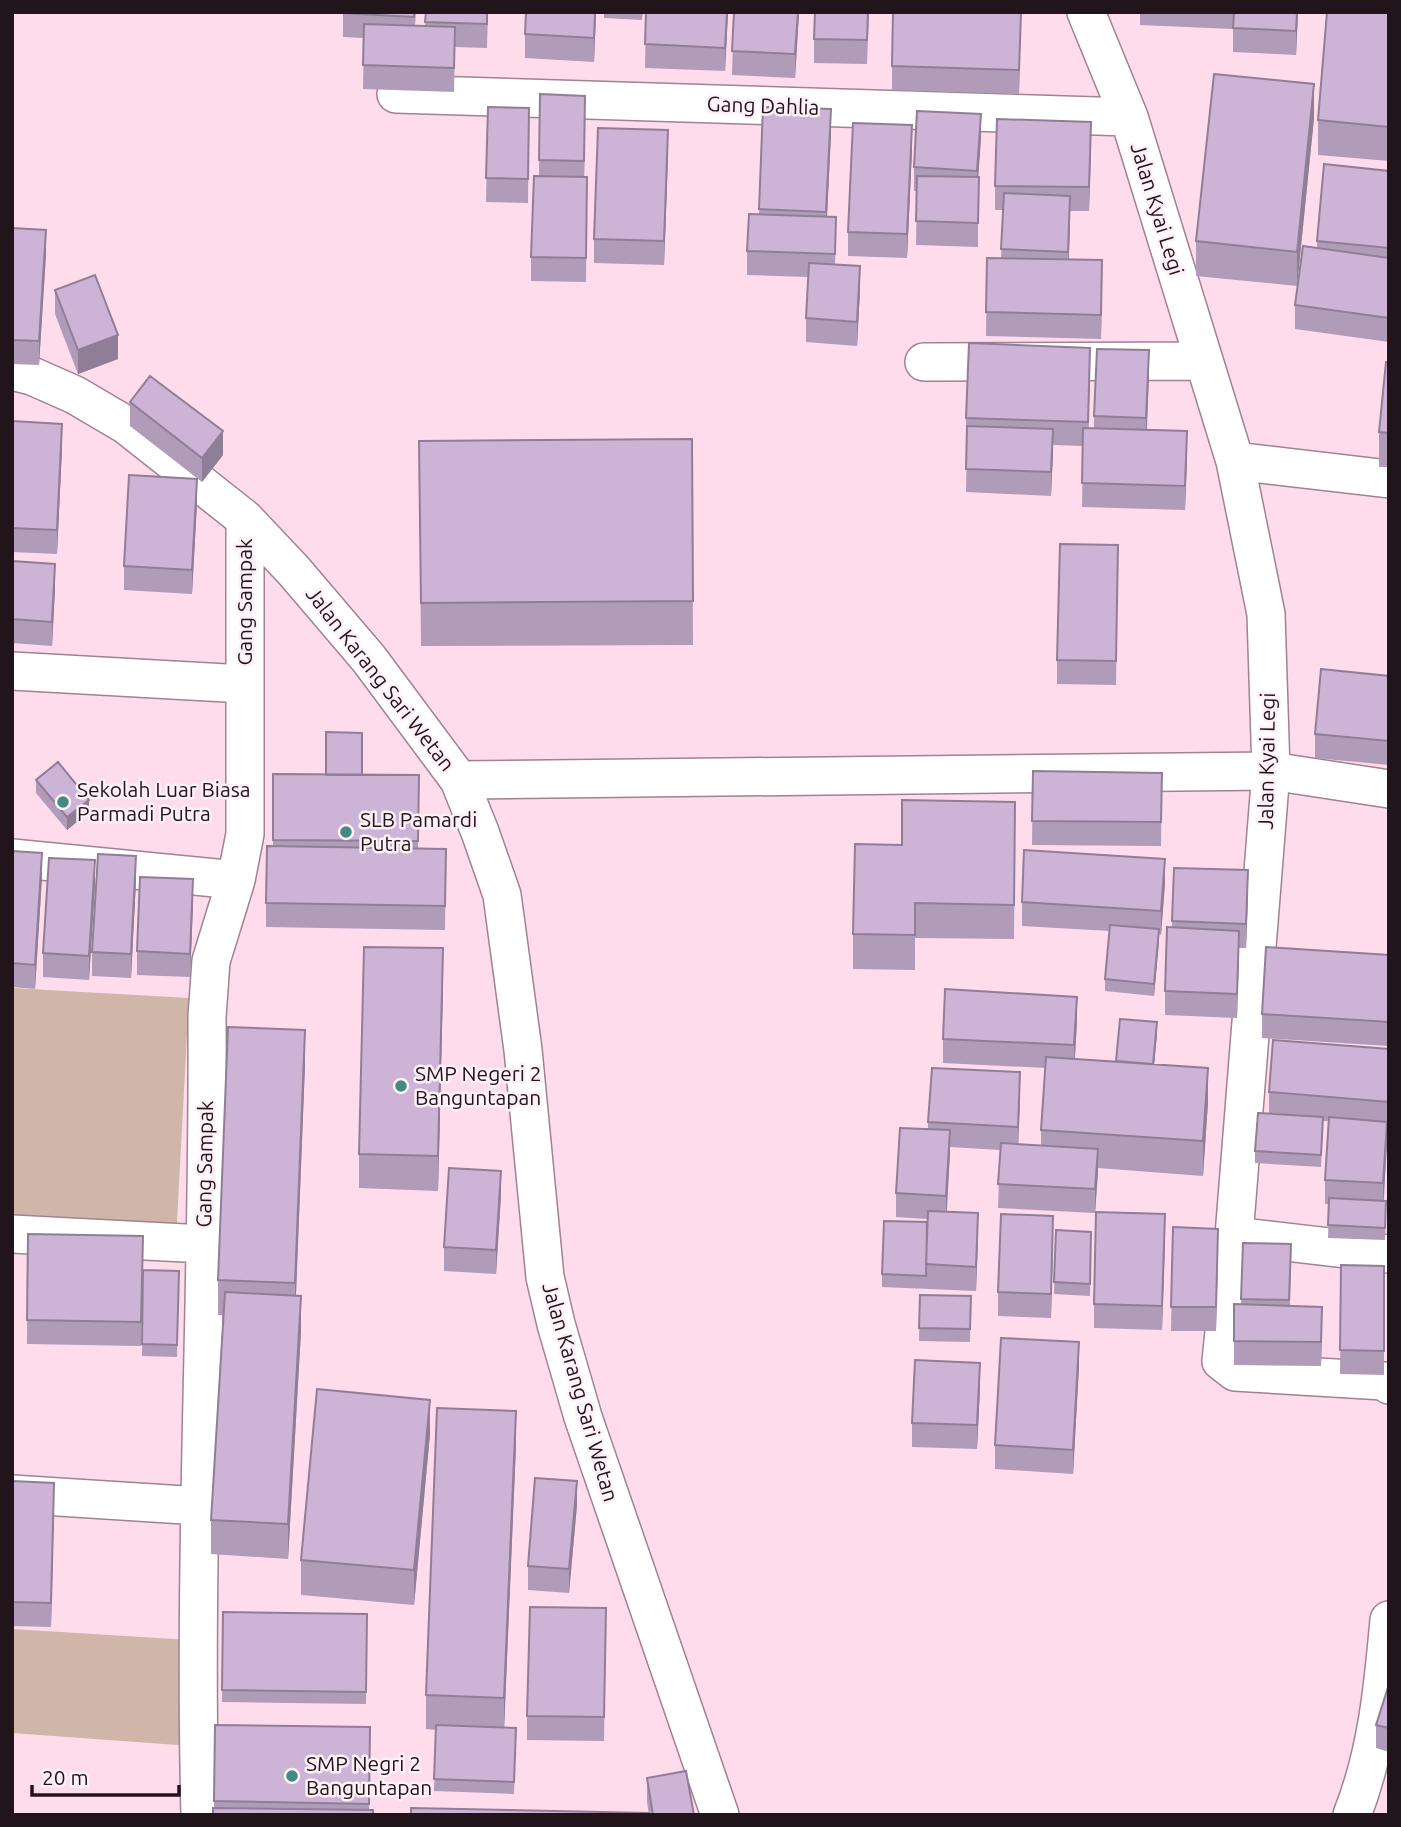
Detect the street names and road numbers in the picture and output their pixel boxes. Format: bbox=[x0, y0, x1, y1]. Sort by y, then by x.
street label: Gang Dahlia bbox=[706, 91, 820, 119]
street label: Jalan Kyai Legi bbox=[1126, 140, 1189, 278]
street label: Gang Sampak bbox=[232, 538, 256, 666]
street label: Jalan Karang Sari Wetan bbox=[302, 582, 460, 775]
street label: Jalan Kyai Legi bbox=[1253, 692, 1279, 830]
street label: Gang Sampak bbox=[191, 1100, 217, 1228]
street label: Jalan Karang Sari Wetan bbox=[538, 1279, 624, 1504]

